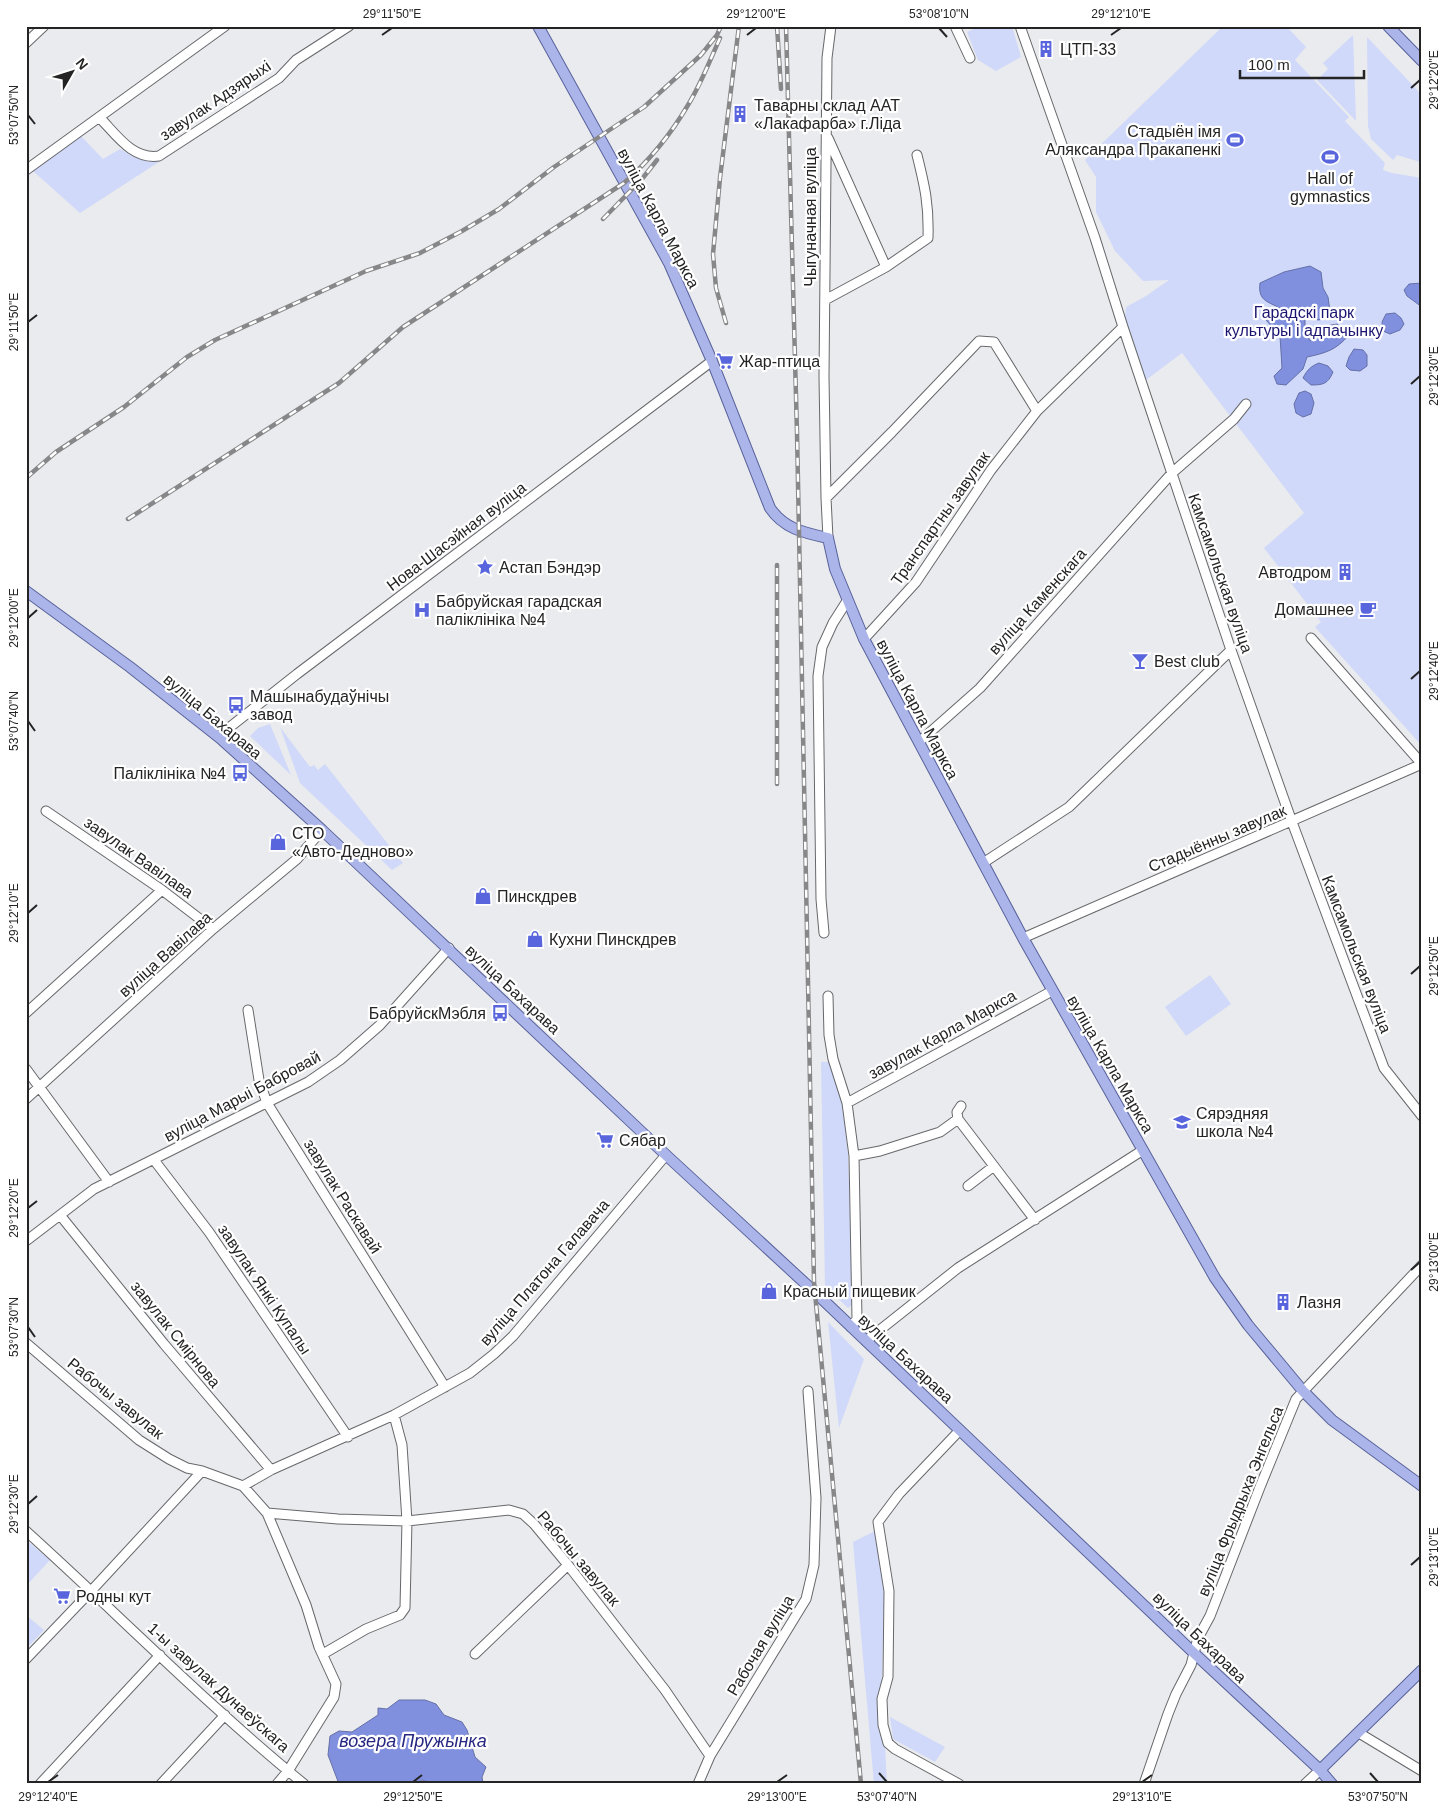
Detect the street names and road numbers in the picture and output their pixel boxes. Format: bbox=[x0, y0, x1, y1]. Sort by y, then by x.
street label: завулак Адзярыхі bbox=[157, 57, 274, 144]
street label: вуліца Карла Маркса bbox=[614, 145, 703, 291]
street label: Чыгуначная вуліца bbox=[802, 147, 819, 287]
street label: Транспартны завулак bbox=[888, 447, 994, 588]
street label: Нова-Шасэйная вуліца bbox=[384, 479, 529, 594]
street label: Камсамольская вуліца bbox=[1185, 491, 1256, 655]
street label: вуліца Каменскага bbox=[985, 545, 1090, 658]
street label: вуліца Карла Маркса bbox=[873, 636, 962, 782]
street label: вуліца Бахарава bbox=[160, 671, 265, 762]
street label: Стадыённы завулак bbox=[1146, 801, 1290, 875]
street label: завулак Вавілава bbox=[81, 814, 196, 901]
street label: Камсамольская вуліца bbox=[1319, 873, 1395, 1035]
street label: вуліца Вавілава bbox=[116, 908, 215, 1000]
street label: вуліца Бахарава bbox=[462, 941, 563, 1037]
street label: завулак Карла Маркса bbox=[865, 987, 1019, 1082]
street label: вуліца Карла Маркса bbox=[1064, 993, 1157, 1136]
street label: вуліца Марыі Бабровай bbox=[161, 1048, 323, 1145]
street label: завулак Раскавай bbox=[301, 1136, 385, 1256]
street label: вуліца Платона Галавача bbox=[476, 1196, 612, 1349]
street label: завулак Янкі Купалы bbox=[215, 1221, 314, 1357]
street label: завулак Смірнова bbox=[128, 1278, 224, 1391]
street label: вуліца Бахарава bbox=[855, 1310, 956, 1406]
street label: Рабочы завулак bbox=[64, 1355, 168, 1443]
street label: вуліца Фрыдрыха Энгельса bbox=[1194, 1404, 1286, 1599]
street label: Рабочы завулак bbox=[534, 1508, 624, 1610]
street label: вуліца Бахарава bbox=[1150, 1589, 1250, 1686]
street label: Рабочая вуліца bbox=[724, 1592, 797, 1698]
street label: 1-ы завулак Дунаеўскага bbox=[144, 1619, 293, 1755]

